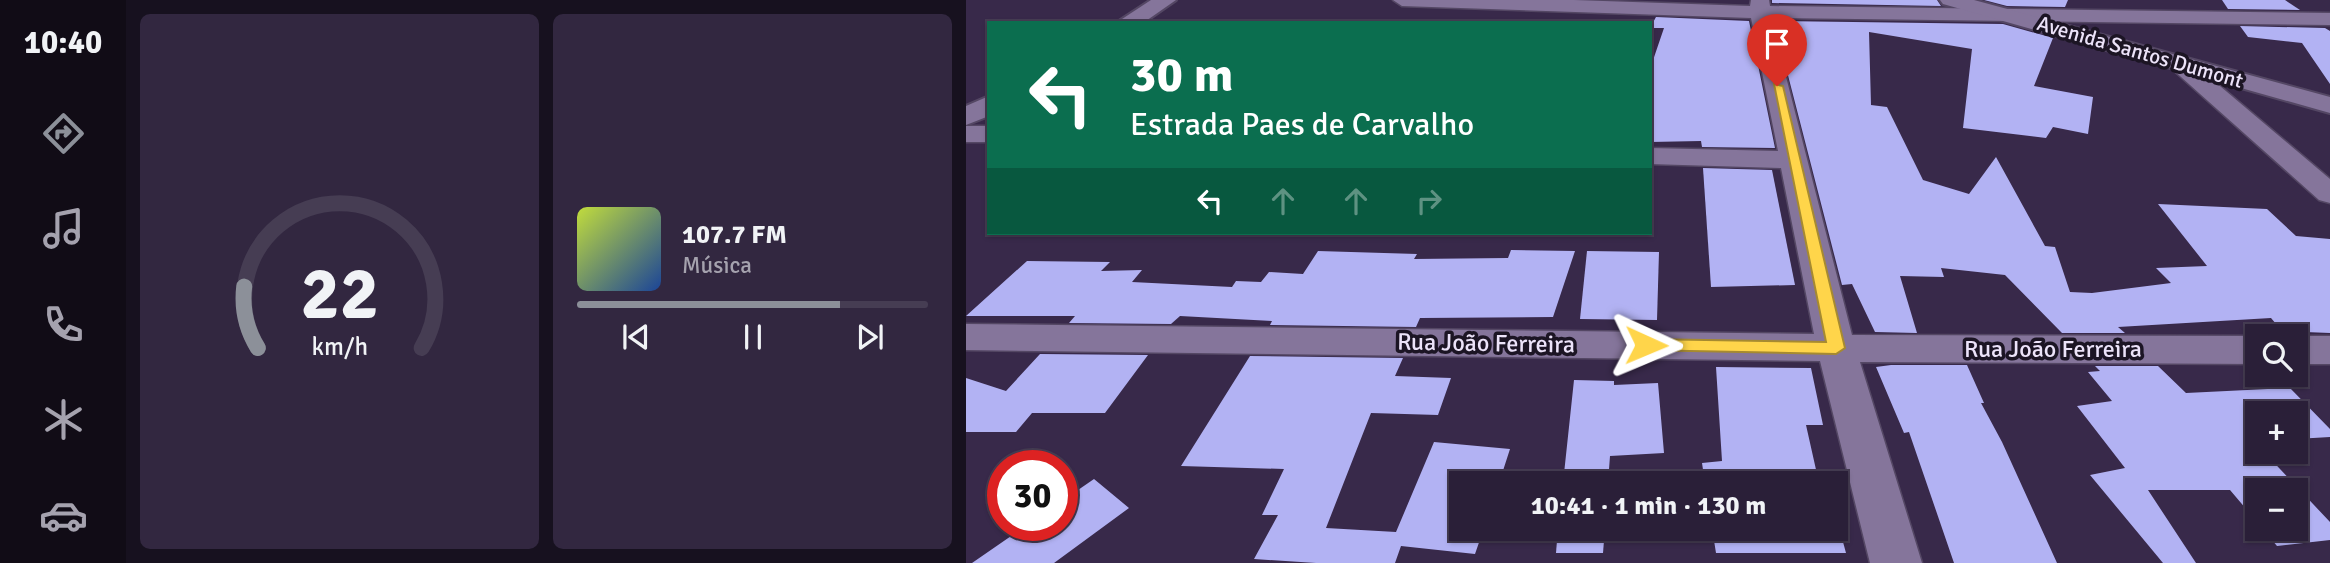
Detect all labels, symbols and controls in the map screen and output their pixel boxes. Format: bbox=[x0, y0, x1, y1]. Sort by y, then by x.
street label: Avenida Santos Dumont bbox=[2034, 10, 2246, 94]
pin bbox=[1747, 14, 1807, 86]
text: 10:40 bbox=[24, 23, 102, 62]
icon: arrive bbox=[1758, 25, 1796, 63]
text: 30 m bbox=[1130, 45, 1233, 105]
icon: left bbox=[1015, 49, 1106, 140]
text: Estrada Paes de Carvalho bbox=[1130, 105, 1474, 144]
icon: directions bbox=[39, 109, 88, 158]
icon: left bbox=[1191, 182, 1229, 220]
icon: ahead bbox=[1264, 182, 1302, 220]
icon: ahead bbox=[1337, 182, 1375, 220]
icon: right bbox=[1410, 182, 1448, 220]
icon: music bbox=[39, 204, 88, 253]
text: 107.7 FM bbox=[682, 219, 787, 251]
text: 22 bbox=[300, 250, 379, 339]
text: Música bbox=[682, 251, 752, 280]
icon: phone bbox=[39, 300, 88, 349]
position arrow bbox=[1609, 308, 1683, 382]
icon: previous bbox=[617, 318, 655, 356]
icon: pause bbox=[734, 318, 772, 356]
icon: next bbox=[851, 318, 889, 356]
map controls bbox=[2245, 324, 2308, 541]
button: search bbox=[2245, 324, 2308, 387]
street label: Rua João Ferreira bbox=[1397, 326, 1575, 360]
text: km/h bbox=[311, 330, 368, 361]
street label: Rua João Ferreira bbox=[1964, 334, 2142, 364]
icon: climate bbox=[39, 395, 88, 444]
button: + bbox=[2245, 401, 2308, 464]
speed limit sign: 30 bbox=[987, 450, 1078, 541]
button: − bbox=[2245, 478, 2308, 541]
text: 10:41 · 1 min · 130 m bbox=[1531, 490, 1766, 522]
icon: car bbox=[39, 491, 88, 540]

